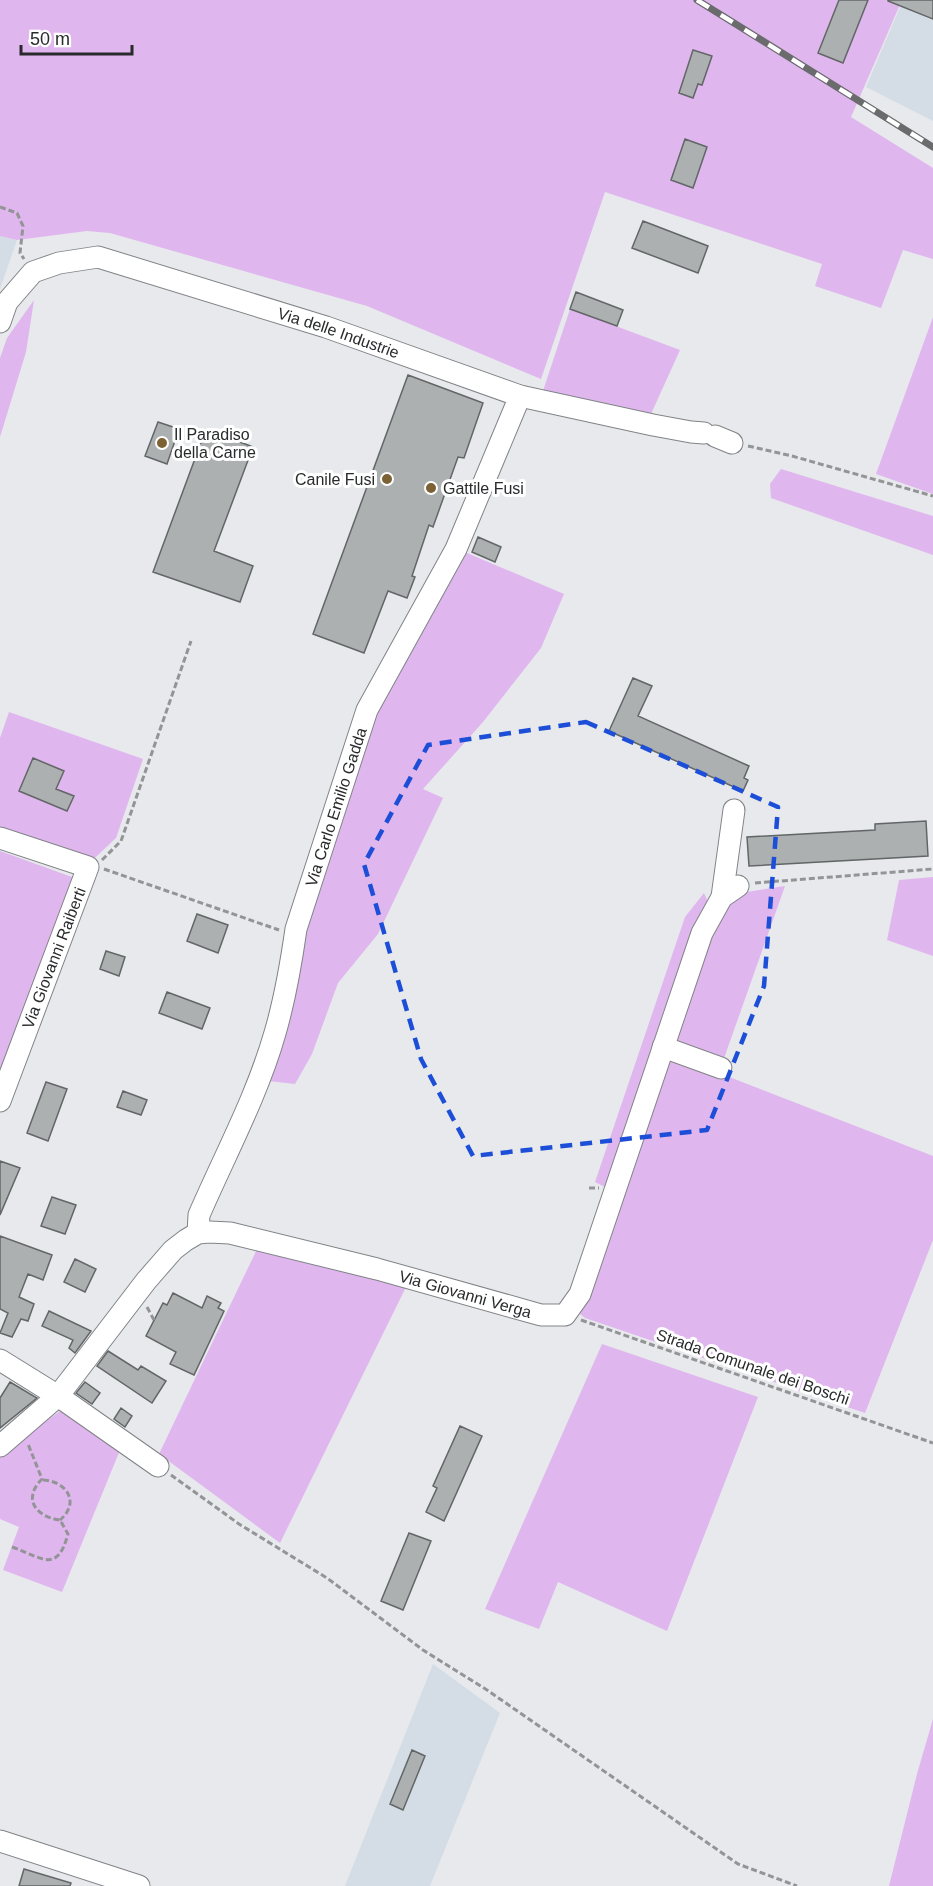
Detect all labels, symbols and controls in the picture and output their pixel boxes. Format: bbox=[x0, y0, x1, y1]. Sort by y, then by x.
scale bar bbox=[21, 18, 132, 56]
text: 50 m bbox=[30, 29, 70, 49]
street label: Via delle Industrie bbox=[276, 304, 402, 361]
place label: Il Paradiso della Carne bbox=[174, 426, 256, 461]
marker: Il Paradiso della Carne bbox=[155, 436, 169, 450]
place label: Canile Fusi bbox=[295, 471, 375, 488]
marker: Canile Fusi bbox=[380, 472, 394, 486]
place label: Gattile Fusi bbox=[443, 480, 524, 497]
marker: Gattile Fusi bbox=[424, 481, 438, 495]
street label: Via Carlo Emilio Gadda bbox=[302, 725, 369, 889]
street label: Via Giovanni Raiberti bbox=[19, 885, 89, 1031]
street label: Via Giovanni Verga bbox=[397, 1267, 534, 1320]
street label: Strada Comunale dei Boschi bbox=[654, 1326, 852, 1408]

